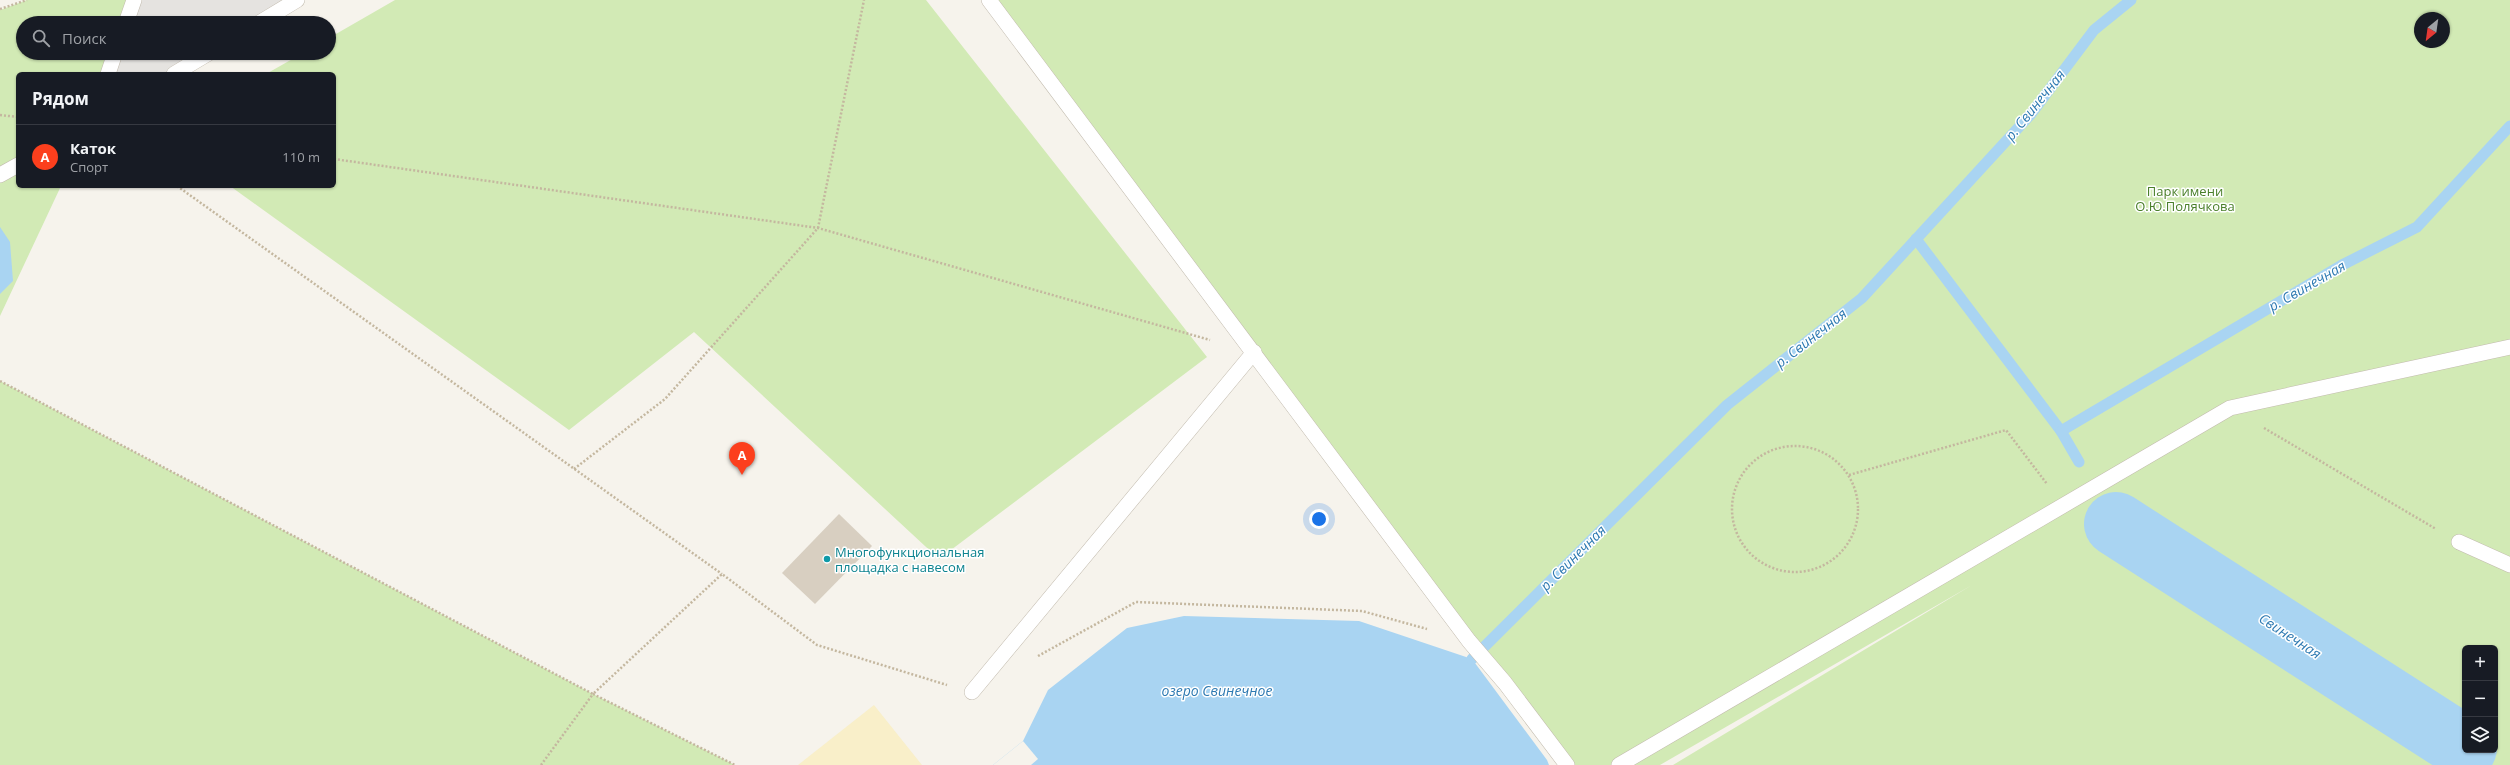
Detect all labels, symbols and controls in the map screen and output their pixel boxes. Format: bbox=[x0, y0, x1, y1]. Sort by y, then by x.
north arrow bbox=[2414, 12, 2450, 48]
search box bbox=[16, 16, 336, 60]
icon: search bbox=[30, 27, 52, 49]
text: Поиск bbox=[62, 28, 106, 48]
water label: р. Свинечная bbox=[2000, 65, 2069, 145]
text: Рядом bbox=[32, 87, 89, 110]
text: Каток bbox=[70, 138, 116, 158]
text: A bbox=[41, 148, 49, 166]
text: 110 m bbox=[282, 148, 320, 166]
text: Спорт bbox=[70, 158, 108, 176]
park label: Парк имени О.Ю.Полячкова bbox=[2135, 182, 2235, 215]
water label: р. Свинечная bbox=[2264, 256, 2349, 316]
water label: р. Свинечная bbox=[1770, 304, 1850, 372]
pin: A bbox=[729, 442, 755, 475]
your location bbox=[1309, 509, 1329, 529]
water label: р. Свинечная bbox=[1535, 521, 1610, 595]
place label: Многофункциональная площадка с навесом bbox=[835, 543, 984, 576]
marker: Многофункциональная площадка с навесом bbox=[822, 554, 832, 564]
water label: Свинечная bbox=[2255, 608, 2325, 663]
map controls bbox=[2462, 645, 2498, 753]
button: + bbox=[2462, 645, 2498, 681]
water label: озеро Свинечное bbox=[1162, 681, 1272, 700]
button: − bbox=[2462, 681, 2498, 717]
button: layers bbox=[2462, 717, 2498, 753]

